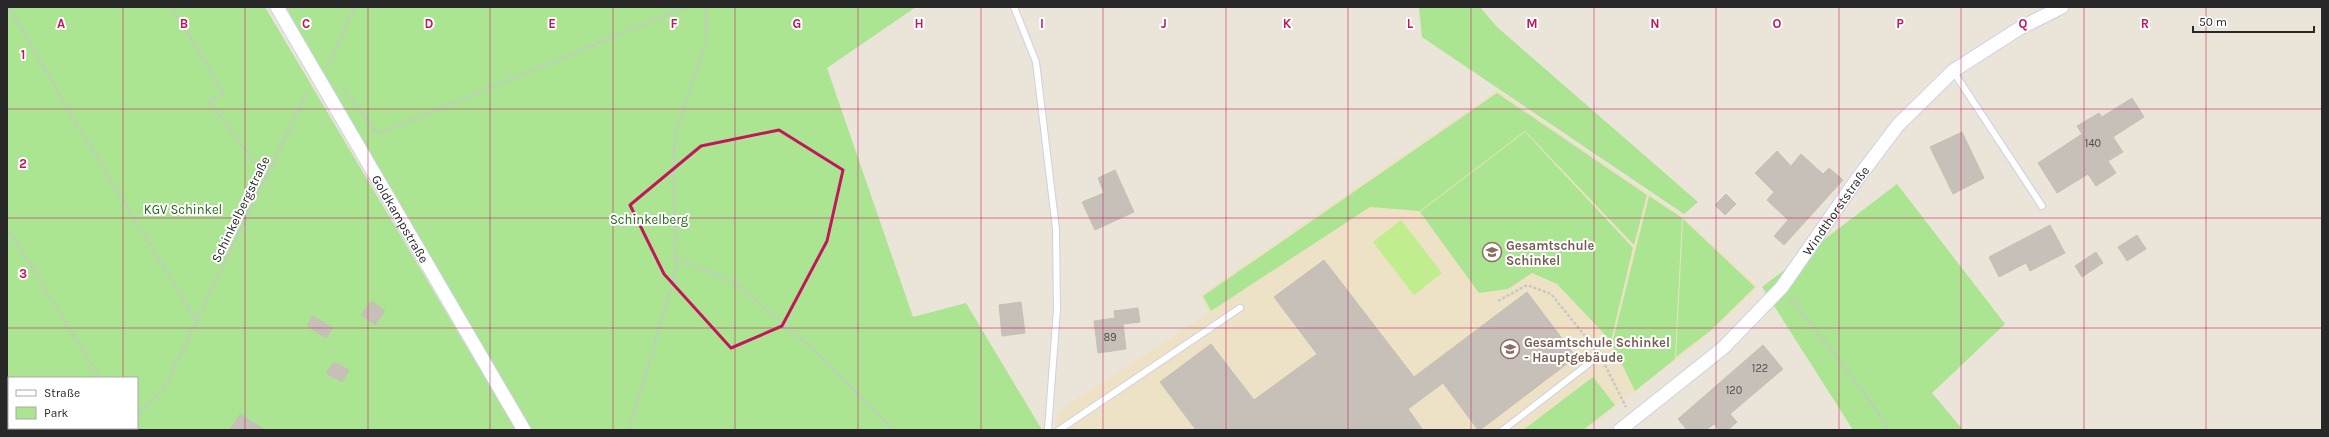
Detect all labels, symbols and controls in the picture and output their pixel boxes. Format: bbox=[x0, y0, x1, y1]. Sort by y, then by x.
scale bar bbox=[2193, 8, 2314, 34]
text: 50 m bbox=[2199, 15, 2227, 29]
text: A bbox=[57, 16, 65, 31]
text: B bbox=[180, 16, 188, 31]
text: C bbox=[302, 16, 310, 31]
text: D bbox=[425, 16, 434, 31]
text: E bbox=[548, 16, 556, 31]
text: F bbox=[670, 16, 678, 31]
text: G bbox=[793, 16, 801, 31]
text: H bbox=[914, 16, 924, 31]
text: I bbox=[1040, 16, 1044, 31]
text: J bbox=[1161, 16, 1167, 31]
text: K bbox=[1283, 16, 1292, 31]
text: L bbox=[1407, 16, 1414, 31]
text: M bbox=[1526, 16, 1538, 31]
text: N bbox=[1650, 16, 1660, 31]
text: O bbox=[1773, 16, 1782, 31]
text: P bbox=[1896, 16, 1904, 31]
text: Q bbox=[2019, 16, 2028, 31]
text: R bbox=[2141, 16, 2149, 31]
text: 1 bbox=[21, 47, 25, 62]
house number: 140 bbox=[2085, 137, 2101, 150]
street label: Schinkelbergstraße bbox=[208, 153, 273, 265]
text: 2 bbox=[19, 156, 27, 171]
street label: Windthorststraße bbox=[1799, 163, 1873, 258]
street label: Goldkampstraße bbox=[369, 172, 432, 266]
park label: KGV Schinkel bbox=[144, 202, 222, 217]
park label: Schinkelberg bbox=[610, 212, 689, 227]
place label: Gesamtschule Schinkel bbox=[1506, 238, 1595, 268]
school or university icon: Gesamtschule Schinkel bbox=[1481, 241, 1503, 263]
text: 3 bbox=[19, 266, 27, 281]
house number: 89 bbox=[1103, 331, 1117, 344]
place label: Gesamtschule Schinkel - Hauptgebäude bbox=[1524, 335, 1670, 365]
school or university icon: Gesamtschule Schinkel - Hauptgebäude bbox=[1499, 338, 1521, 360]
house number: 122 bbox=[1752, 362, 1768, 375]
legend bbox=[8, 377, 138, 429]
house number: 120 bbox=[1726, 384, 1742, 397]
text: Straße bbox=[44, 386, 80, 400]
text: Park bbox=[44, 406, 69, 420]

